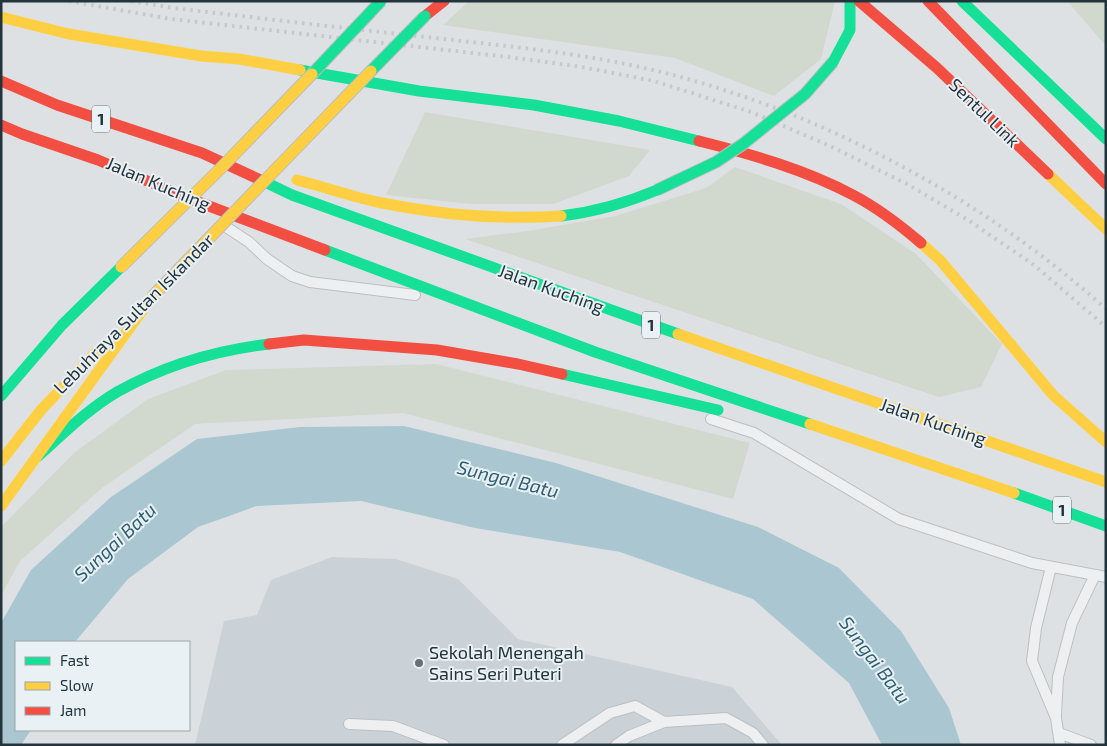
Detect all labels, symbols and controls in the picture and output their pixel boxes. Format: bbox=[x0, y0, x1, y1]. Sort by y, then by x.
street label: Sentul Link bbox=[945, 73, 1025, 151]
road number: 1 bbox=[92, 106, 110, 132]
street label: Jalan Kuching bbox=[103, 151, 214, 215]
street label: Lebuhraya Sultan Iskandar bbox=[48, 228, 218, 398]
street label: Jalan Kuching bbox=[496, 259, 607, 317]
road number: 1 bbox=[642, 312, 660, 338]
street label: Jalan Kuching bbox=[877, 393, 989, 449]
water label: Sungai Batu bbox=[455, 455, 561, 502]
road number: 1 bbox=[1053, 496, 1071, 524]
water label: Sungai Batu bbox=[69, 498, 160, 585]
water label: Sungai Batu bbox=[835, 611, 916, 708]
legend bbox=[15, 641, 190, 731]
place label: Sekolah Menengah Sains Seri Puteri bbox=[429, 641, 584, 684]
text: Fast bbox=[60, 651, 90, 669]
marker: Sekolah Menengah Sains Seri Puteri bbox=[413, 657, 425, 669]
text: Slow bbox=[60, 676, 94, 694]
text: Jam bbox=[60, 701, 86, 719]

